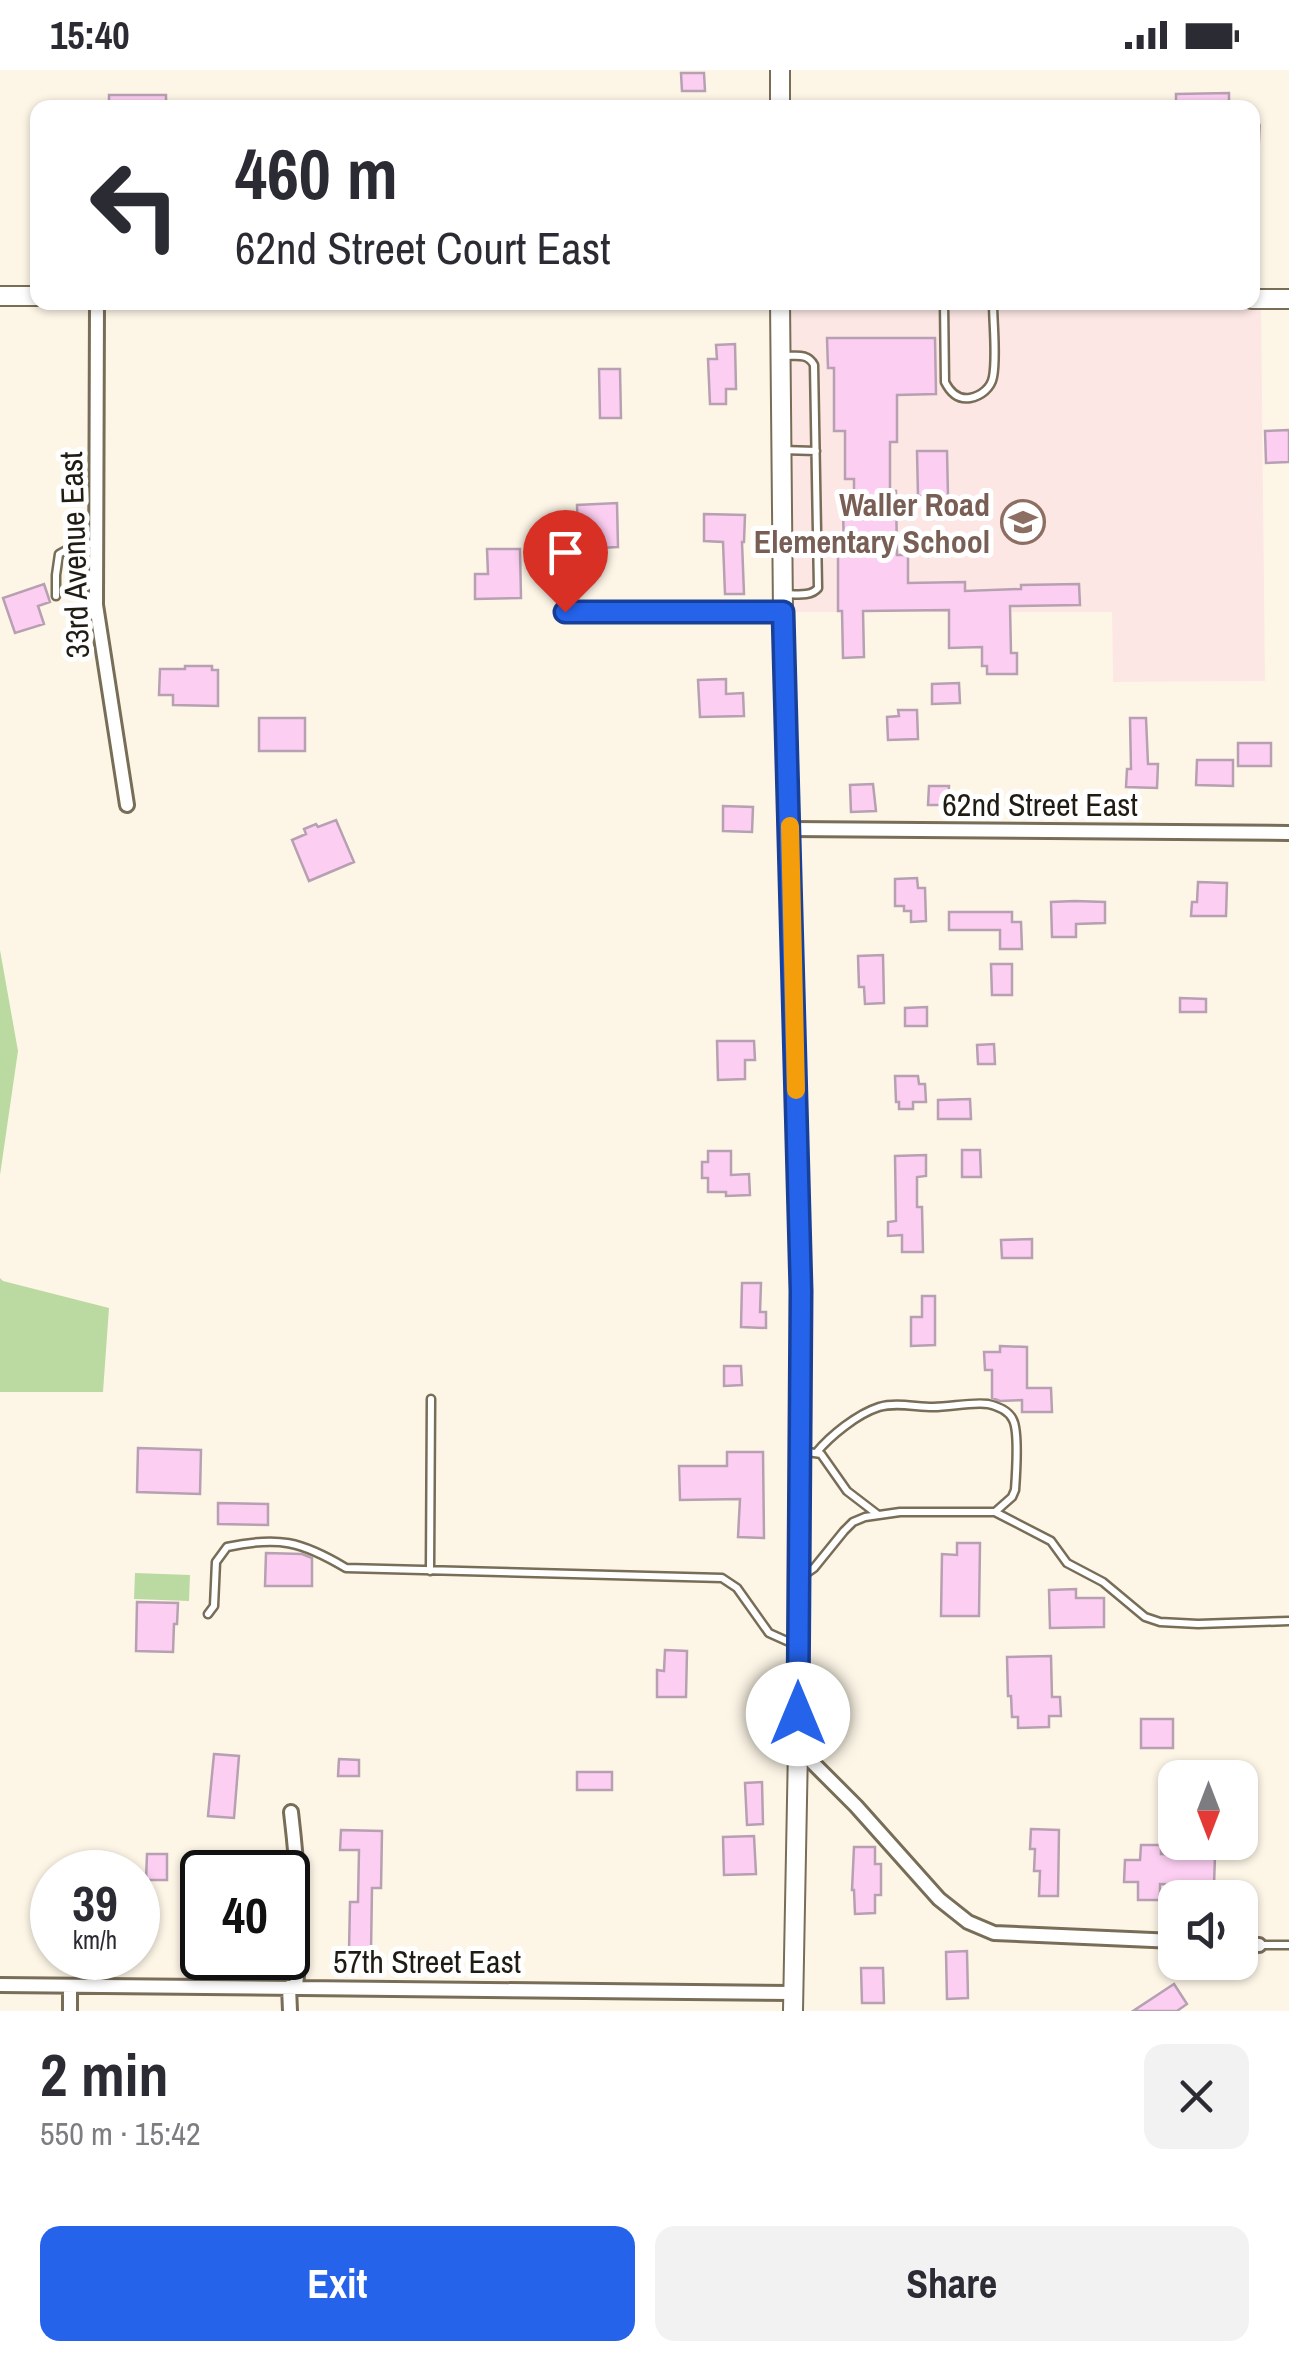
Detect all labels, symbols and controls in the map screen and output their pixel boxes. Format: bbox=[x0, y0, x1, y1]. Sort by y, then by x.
text: 15:40 bbox=[50, 10, 130, 61]
text: 460 m bbox=[235, 127, 398, 221]
icon: left bbox=[70, 140, 200, 270]
text: 62nd Street Court East bbox=[235, 217, 610, 278]
street label: 33rd Avenue East bbox=[49, 451, 99, 659]
place label: Waller Road Elementary School bbox=[754, 483, 990, 563]
school or university icon: Waller Road Elementary School bbox=[1000, 499, 1046, 545]
pin bbox=[523, 510, 608, 613]
icon: arrive bbox=[538, 525, 593, 580]
street label: 62nd Street East bbox=[942, 783, 1138, 826]
position arrow bbox=[746, 1662, 850, 1766]
north arrow bbox=[1158, 1760, 1258, 1860]
map controls bbox=[1158, 1760, 1258, 1980]
speed limit sign: 40 bbox=[180, 1850, 310, 1980]
text: 39 bbox=[72, 1869, 118, 1937]
button: sound bbox=[1158, 1880, 1258, 1980]
text: km/h bbox=[73, 1923, 117, 1957]
street label: 57th Street East bbox=[333, 1940, 521, 1983]
text: 2 min bbox=[40, 2034, 169, 2115]
button: close bbox=[1144, 2044, 1249, 2149]
text: 550 m · 15:42 bbox=[40, 2112, 200, 2155]
button: Exit bbox=[40, 2226, 635, 2341]
button: Share bbox=[655, 2226, 1249, 2341]

